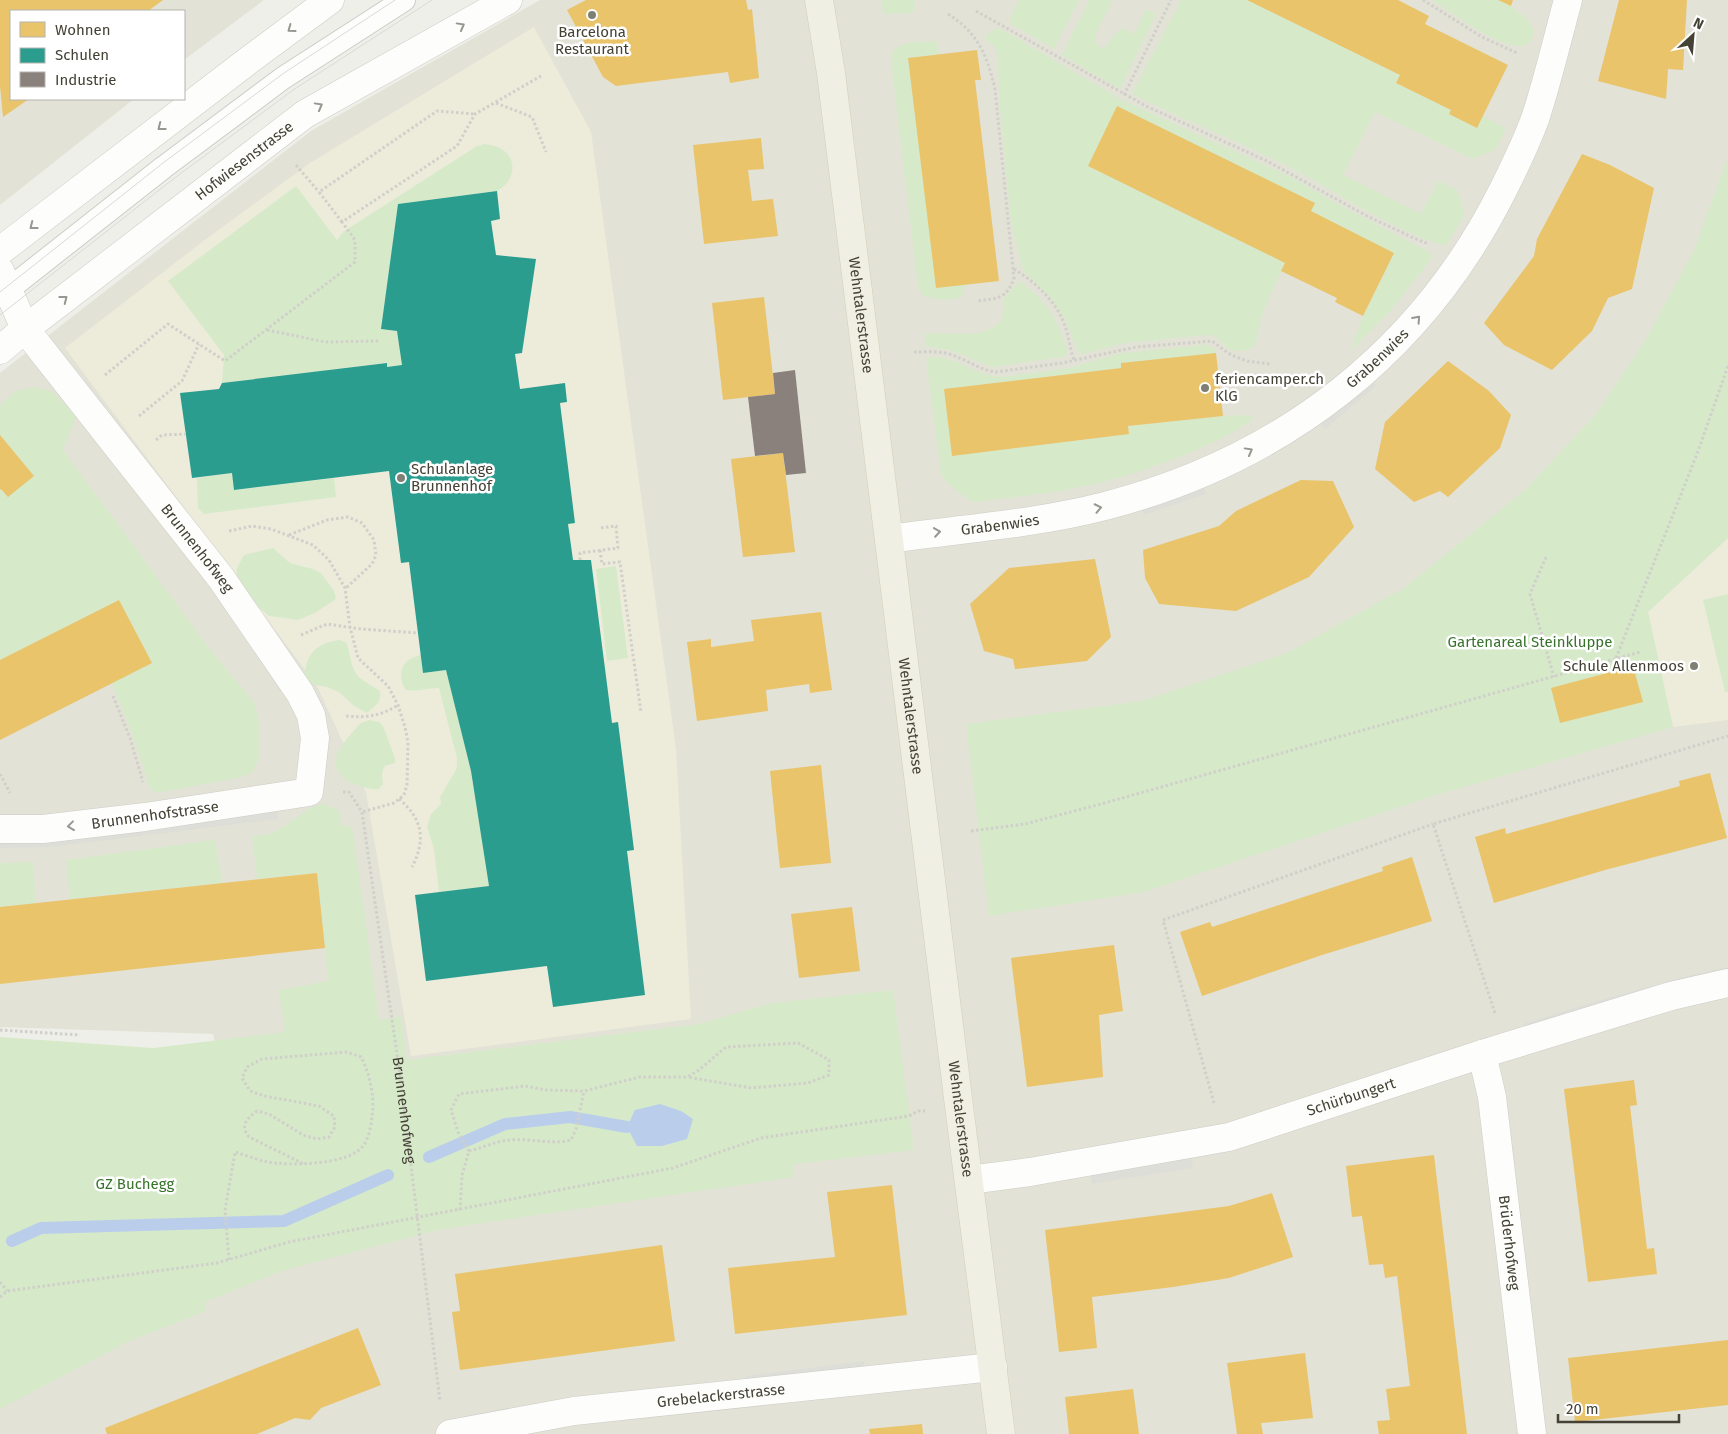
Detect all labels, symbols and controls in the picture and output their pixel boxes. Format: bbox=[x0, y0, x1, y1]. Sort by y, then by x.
marker: Barcelona Restaurant bbox=[586, 9, 598, 21]
legend bbox=[10, 10, 185, 100]
north arrow bbox=[1668, 10, 1718, 60]
text: N bbox=[1691, 14, 1706, 33]
text: Wohnen bbox=[55, 21, 111, 39]
one-way arrow bbox=[287, 23, 297, 32]
one-way arrow bbox=[455, 23, 464, 33]
place label: Barcelona Restaurant bbox=[555, 23, 630, 58]
text: Schulen bbox=[55, 46, 109, 64]
text: Industrie bbox=[55, 71, 117, 89]
one-way arrow bbox=[313, 102, 322, 112]
street label: Hofwiesenstrasse bbox=[192, 117, 297, 204]
one-way arrow bbox=[158, 121, 167, 130]
one-way arrow bbox=[29, 220, 39, 229]
street label: Wehntalerstrasse bbox=[845, 256, 877, 374]
one-way arrow bbox=[58, 296, 68, 305]
one-way arrow bbox=[1411, 315, 1420, 324]
street label: Grabenwies bbox=[1343, 325, 1412, 392]
place label: feriencamper.ch KlG bbox=[1215, 370, 1324, 405]
marker: feriencamper.ch KlG bbox=[1199, 382, 1211, 394]
one-way arrow bbox=[1244, 447, 1253, 457]
place label: Schulanlage Brunnenhof bbox=[411, 460, 493, 495]
marker: Schulanlage Brunnenhof bbox=[395, 472, 407, 484]
street label: Brunnenhofweg bbox=[157, 500, 237, 596]
one-way arrow bbox=[1093, 503, 1102, 513]
street label: Grabenwies bbox=[960, 511, 1041, 539]
one-way arrow bbox=[934, 527, 942, 538]
park label: Gartenareal Steinkluppe bbox=[1448, 633, 1612, 651]
street label: Wehntalerstrasse bbox=[895, 657, 927, 775]
place label: Schule Allenmoos bbox=[1563, 657, 1684, 675]
marker: Schule Allenmoos bbox=[1688, 660, 1700, 672]
street label: Brunnenhofstrasse bbox=[90, 797, 220, 833]
one-way arrow bbox=[67, 820, 75, 831]
street label: Brunnenhofweg bbox=[388, 1056, 420, 1165]
street label: Wehntalerstrasse bbox=[944, 1060, 977, 1178]
street label: Schürbungert bbox=[1304, 1074, 1398, 1120]
park label: GZ Buchegg bbox=[96, 1175, 175, 1193]
street label: Brüderhofweg bbox=[1495, 1194, 1524, 1292]
street label: Grebelackerstrasse bbox=[656, 1380, 786, 1411]
scale bar bbox=[1558, 1392, 1679, 1424]
text: 20 m bbox=[1566, 1400, 1599, 1418]

